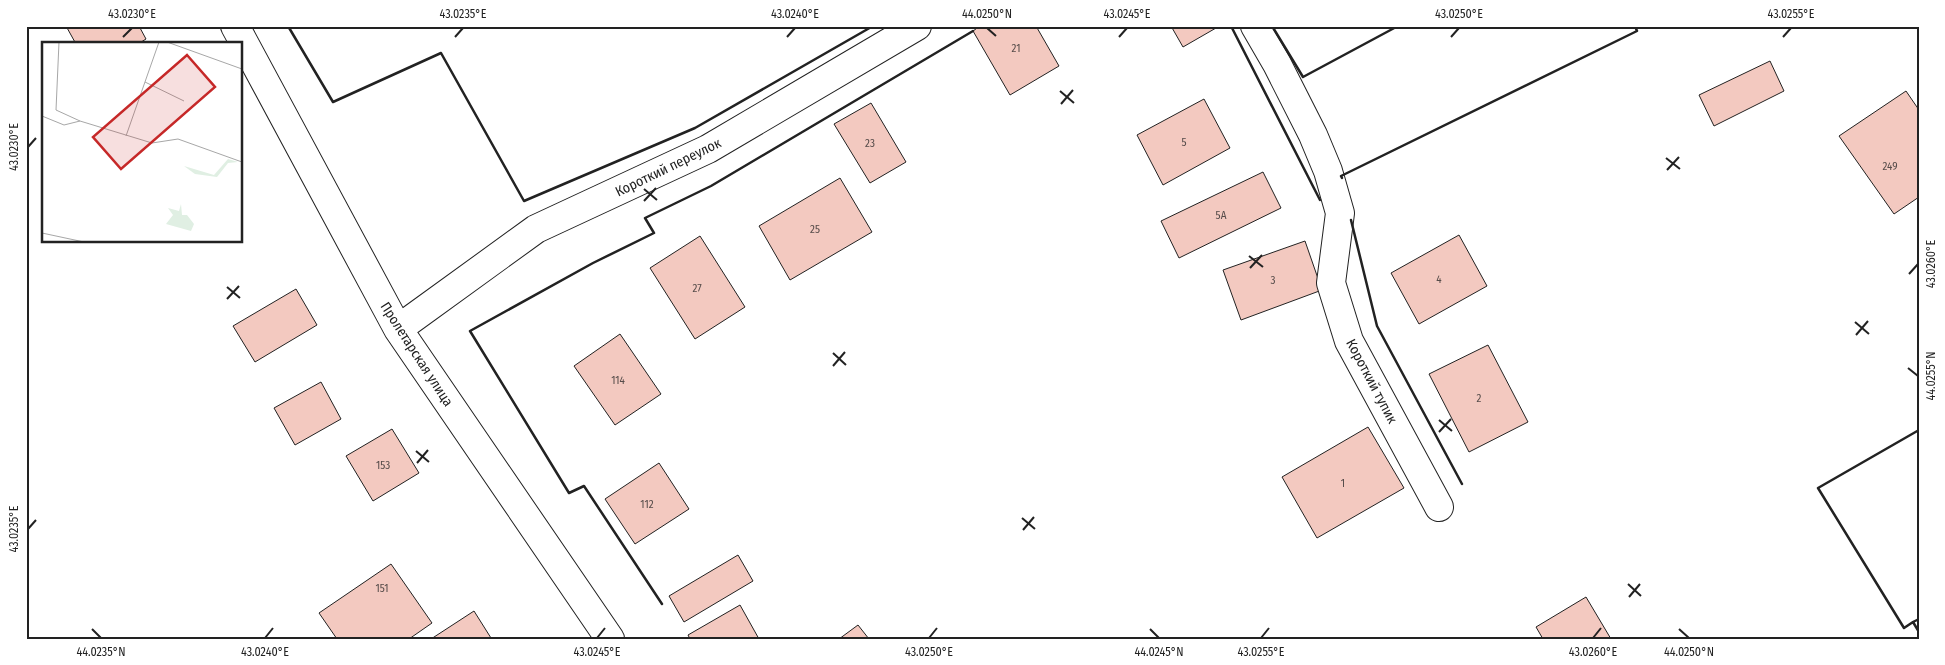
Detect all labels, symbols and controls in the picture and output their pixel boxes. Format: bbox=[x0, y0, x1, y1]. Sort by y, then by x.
text: 43.0230°E bbox=[108, 7, 156, 21]
text: 43.0235°E bbox=[440, 7, 487, 21]
text: 43.0240°E bbox=[771, 7, 819, 21]
text: 44.0250°N bbox=[962, 7, 1012, 21]
text: 43.0245°E bbox=[1104, 7, 1151, 21]
text: 43.0250°E bbox=[1435, 7, 1483, 21]
text: 43.0255°E bbox=[1768, 7, 1815, 21]
inset map bbox=[42, 42, 242, 242]
house number: 21 bbox=[1012, 42, 1020, 55]
text: 43.0230°E bbox=[7, 123, 21, 171]
street label: Короткий переулок bbox=[613, 134, 724, 200]
house number: 5 bbox=[1181, 136, 1187, 149]
house number: 23 bbox=[865, 137, 875, 150]
house number: 249 bbox=[1882, 160, 1898, 173]
house number: 5А bbox=[1216, 209, 1227, 222]
house number: 25 bbox=[810, 223, 820, 236]
text: 43.0260°E bbox=[1924, 239, 1938, 288]
house number: 4 bbox=[1436, 273, 1442, 286]
house number: 3 bbox=[1271, 274, 1276, 287]
house number: 27 bbox=[692, 282, 702, 295]
street label: Пролетарская улица bbox=[377, 299, 457, 410]
street label: Короткий тупик bbox=[1342, 336, 1401, 427]
text: 44.0255°N bbox=[1924, 351, 1938, 401]
house number: 114 bbox=[611, 374, 626, 387]
house number: 2 bbox=[1477, 392, 1482, 405]
house number: 153 bbox=[376, 459, 390, 472]
house number: 1 bbox=[1341, 477, 1345, 490]
house number: 112 bbox=[640, 498, 654, 511]
text: 43.0235°E bbox=[7, 505, 21, 552]
house number: 151 bbox=[375, 582, 389, 595]
text: 44.0235°N bbox=[76, 645, 126, 659]
text: 43.0240°E bbox=[241, 645, 289, 659]
text: 43.0245°E bbox=[574, 645, 621, 659]
text: 43.0250°E bbox=[905, 645, 953, 659]
text: 44.0245°N bbox=[1134, 645, 1184, 659]
text: 43.0255°E bbox=[1238, 645, 1285, 659]
text: 43.0260°E bbox=[1569, 645, 1618, 659]
text: 44.0250°N bbox=[1664, 645, 1714, 659]

